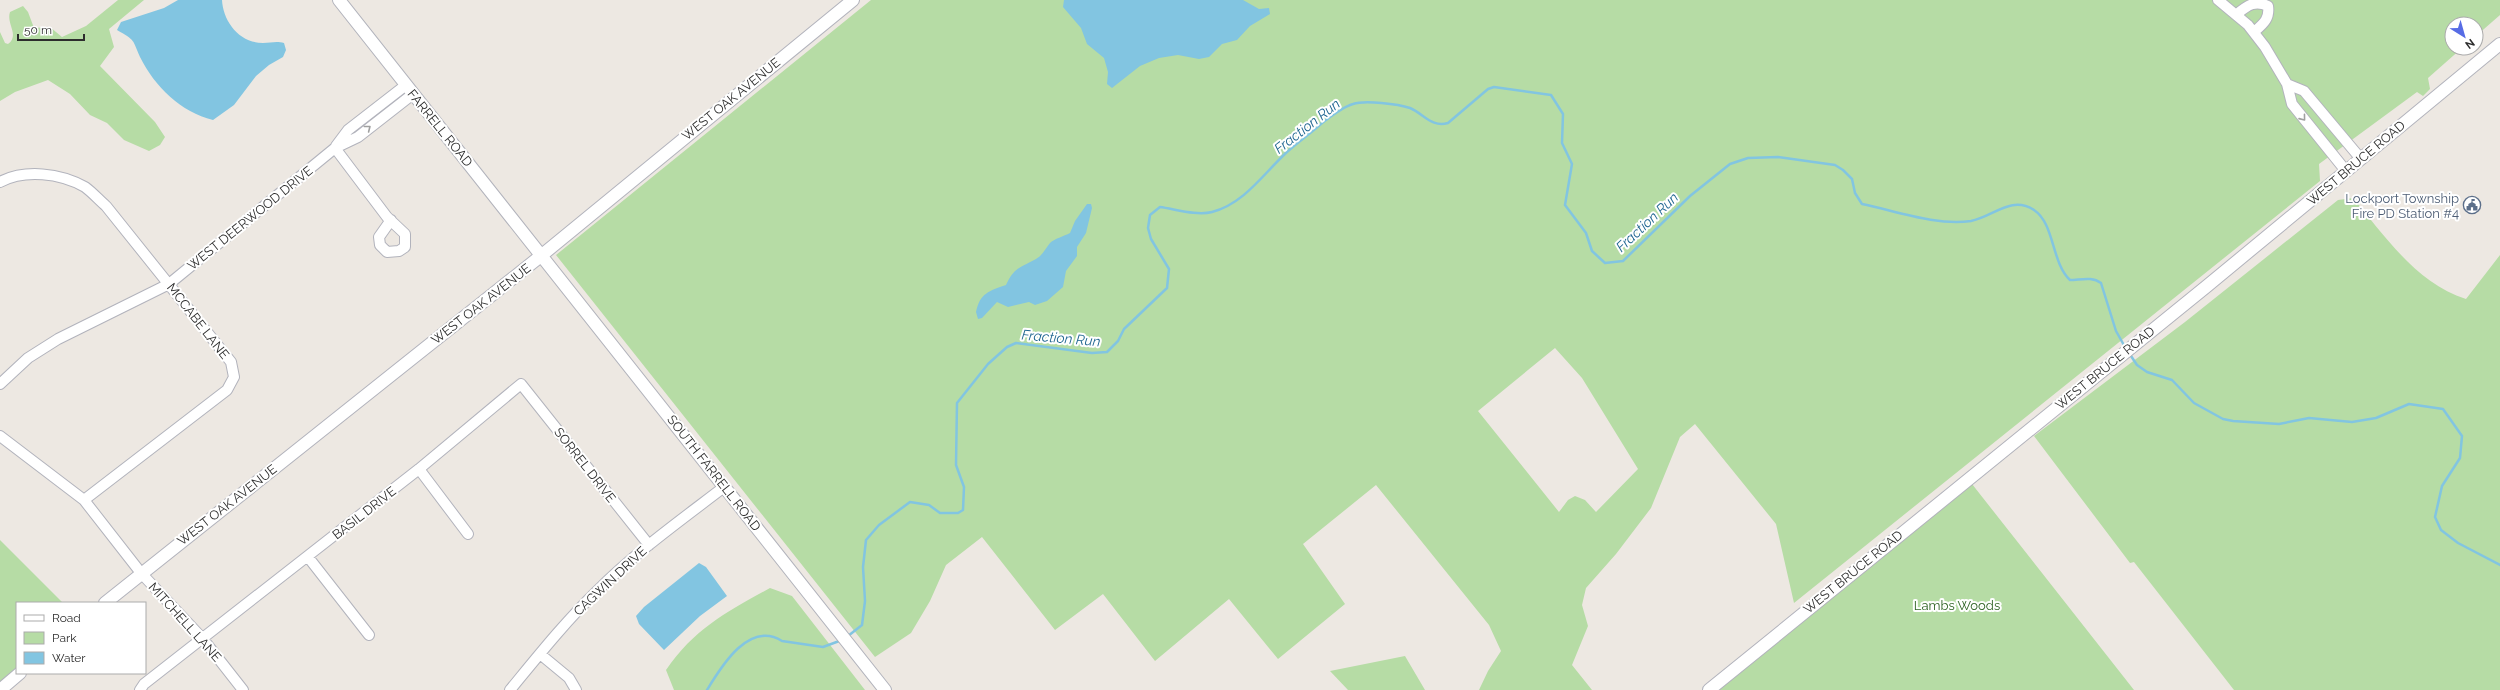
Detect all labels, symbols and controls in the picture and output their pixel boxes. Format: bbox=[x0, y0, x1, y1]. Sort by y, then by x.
scale bar bbox=[18, 16, 84, 42]
north arrow bbox=[2444, 16, 2484, 56]
text: 50 m bbox=[24, 23, 52, 37]
text: N bbox=[2462, 36, 2477, 51]
street label: WEST OAK AVENUE bbox=[679, 55, 783, 143]
street label: FARRELL ROAD bbox=[404, 87, 476, 169]
water label: Fraction Run bbox=[1271, 95, 1343, 157]
one-way arrow bbox=[2298, 113, 2305, 121]
street label: WEST BRUCE ROAD bbox=[2304, 118, 2408, 208]
one-way arrow bbox=[364, 126, 371, 133]
street label: WEST DEERWOOD DRIVE bbox=[184, 163, 316, 273]
water label: Fraction Run bbox=[1613, 189, 1682, 255]
place label: Lockport Township Fire PD Station #4 bbox=[2345, 191, 2459, 221]
public building icon: Lockport Township Fire PD Station #4 bbox=[2462, 195, 2482, 215]
street label: WEST OAK AVENUE bbox=[428, 260, 534, 347]
street label: MCCABE LANE bbox=[164, 280, 232, 362]
street label: WEST BRUCE ROAD bbox=[2052, 323, 2158, 413]
water label: Fraction Run bbox=[1021, 327, 1101, 349]
street label: SOUTH FARRELL ROAD bbox=[664, 412, 764, 534]
street label: SORREL DRIVE bbox=[551, 425, 619, 505]
street label: WEST OAK AVENUE bbox=[174, 461, 280, 548]
street label: BASIL DRIVE bbox=[329, 483, 399, 542]
street label: WEST BRUCE ROAD bbox=[1800, 527, 1906, 617]
street label: CAGWIN DRIVE bbox=[570, 543, 650, 619]
street label: MITCHELL LANE bbox=[146, 579, 224, 665]
park label: Lambs Woods bbox=[1914, 598, 2000, 613]
legend bbox=[16, 602, 146, 674]
text: Road bbox=[52, 611, 81, 625]
text: Park bbox=[52, 631, 77, 645]
text: Water bbox=[52, 651, 86, 665]

